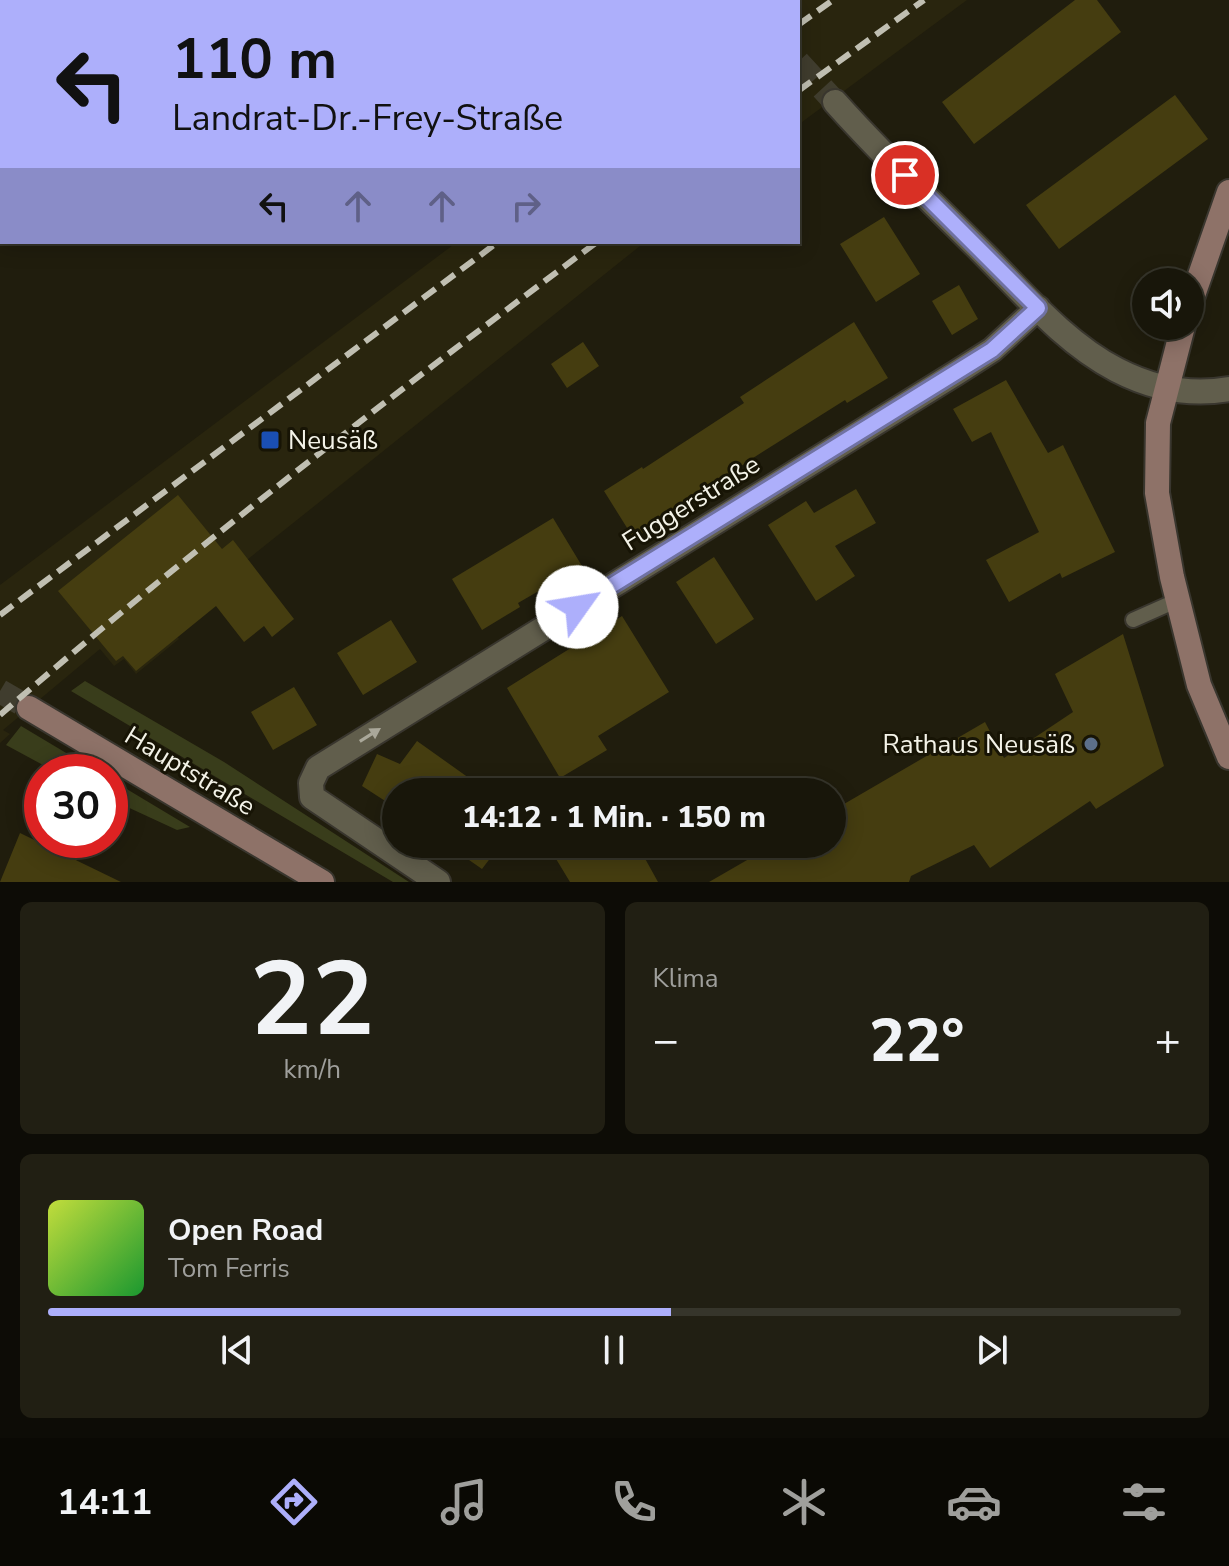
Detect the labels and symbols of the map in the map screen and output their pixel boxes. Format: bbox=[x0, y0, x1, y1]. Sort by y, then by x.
pin bbox=[871, 141, 939, 209]
place label: Neusäß bbox=[288, 423, 378, 458]
marker: Neusäß bbox=[259, 429, 281, 451]
street label: Fuggerstraße bbox=[615, 447, 767, 559]
position arrow bbox=[535, 565, 619, 649]
street label: Hauptstraße bbox=[118, 718, 262, 824]
place label: Rathaus Neusäß bbox=[883, 727, 1075, 762]
one-way arrow bbox=[359, 728, 381, 742]
marker: Rathaus Neusäß bbox=[1082, 735, 1100, 753]
speed limit sign: 30 bbox=[24, 754, 128, 858]

